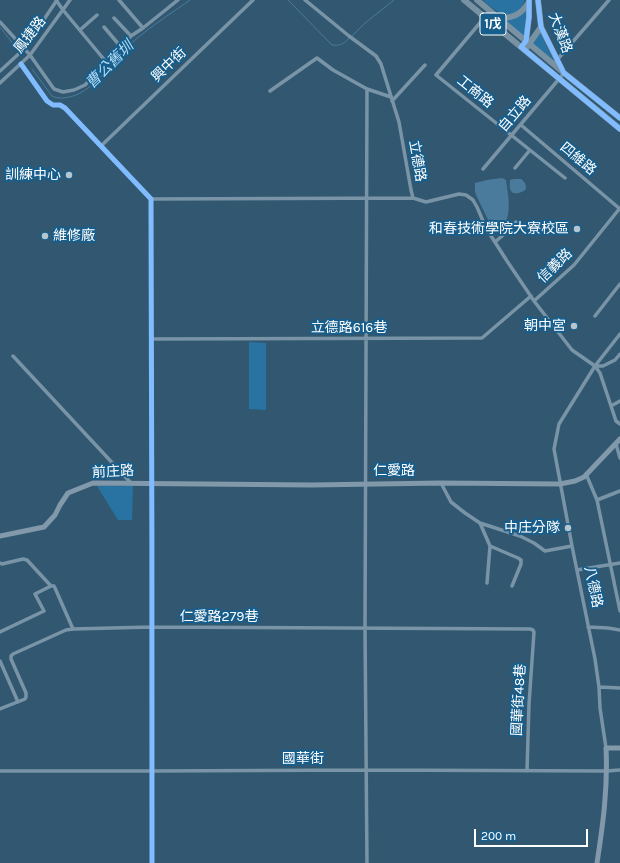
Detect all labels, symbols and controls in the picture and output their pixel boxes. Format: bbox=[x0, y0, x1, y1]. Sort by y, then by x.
street label: 大漢路 bbox=[545, 10, 575, 56]
street label: 鳳捷路 bbox=[10, 13, 50, 57]
road number: 1戊 bbox=[480, 13, 506, 35]
water label: 曹公舊圳 bbox=[82, 37, 138, 93]
street label: 興中街 bbox=[148, 44, 190, 86]
street label: 工商路 bbox=[453, 72, 497, 112]
street label: 自立路 bbox=[495, 93, 535, 135]
street label: 立德路 bbox=[405, 139, 429, 183]
street label: 四維路 bbox=[557, 139, 599, 179]
place label: 訓練中心 bbox=[5, 167, 61, 183]
marker: 訓練中心 bbox=[64, 170, 74, 180]
place label: 和春技術學院大寮校區 bbox=[429, 221, 569, 237]
marker: 和春技術學院大寮校區 bbox=[572, 224, 582, 234]
place label: 維修廠 bbox=[53, 228, 95, 244]
marker: 維修廠 bbox=[40, 231, 50, 241]
street label: 信義路 bbox=[534, 245, 576, 287]
place label: 朝中宮 bbox=[524, 318, 566, 334]
street label: 立德路616巷 bbox=[311, 320, 387, 336]
marker: 朝中宮 bbox=[569, 321, 579, 331]
street label: 前庄路 bbox=[92, 463, 134, 481]
street label: 仁愛路 bbox=[373, 463, 415, 479]
place label: 中庄分隊 bbox=[504, 520, 560, 536]
marker: 中庄分隊 bbox=[563, 523, 573, 533]
street label: 八德路 bbox=[580, 565, 606, 609]
street label: 仁愛路279巷 bbox=[180, 609, 258, 625]
street label: 國華街48巷 bbox=[509, 663, 529, 737]
street label: 國華街 bbox=[282, 751, 324, 767]
scale bar bbox=[476, 821, 590, 847]
text: 200 m bbox=[481, 829, 516, 843]

